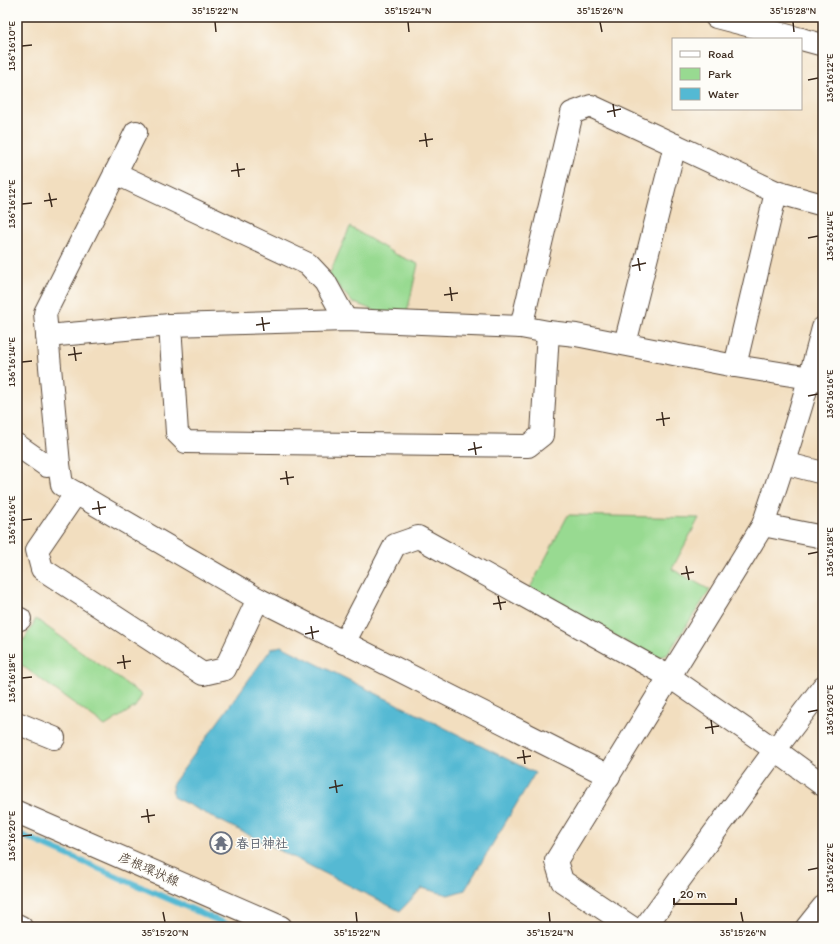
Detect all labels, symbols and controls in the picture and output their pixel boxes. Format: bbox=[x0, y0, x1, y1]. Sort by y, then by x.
text: 35°15'22"N bbox=[192, 4, 238, 17]
text: 35°15'24"N bbox=[384, 4, 432, 17]
text: 35°15'26"N bbox=[577, 4, 623, 17]
text: 35°15'28"N bbox=[770, 4, 817, 17]
text: 136°16'10"E bbox=[5, 20, 18, 71]
legend bbox=[672, 38, 802, 110]
text: Road bbox=[708, 47, 734, 61]
text: 136°16'12"E bbox=[823, 53, 836, 103]
text: Park bbox=[708, 67, 732, 81]
text: Water bbox=[708, 87, 739, 101]
text: 136°16'12"E bbox=[5, 179, 18, 229]
text: 136°16'14"E bbox=[823, 211, 836, 261]
text: 136°16'14"E bbox=[5, 337, 18, 387]
text: 136°16'16"E bbox=[823, 369, 836, 419]
text: 136°16'16"E bbox=[5, 495, 18, 545]
text: 136°16'18"E bbox=[823, 527, 836, 577]
text: 136°16'18"E bbox=[5, 653, 18, 703]
text: 136°16'20"E bbox=[823, 684, 836, 735]
text: 136°16'20"E bbox=[5, 810, 18, 861]
temple icon: 春日神社 bbox=[208, 830, 234, 856]
place label: 春日神社 bbox=[236, 836, 288, 851]
text: 136°16'22"E bbox=[823, 843, 836, 893]
street label: 彦根環状線 bbox=[116, 849, 183, 889]
scale bar bbox=[674, 880, 736, 906]
text: 20 m bbox=[680, 887, 707, 901]
text: 35°15'20"N bbox=[141, 926, 189, 939]
text: 35°15'22"N bbox=[334, 926, 380, 939]
text: 35°15'24"N bbox=[526, 926, 574, 939]
text: 35°15'26"N bbox=[720, 926, 766, 939]

